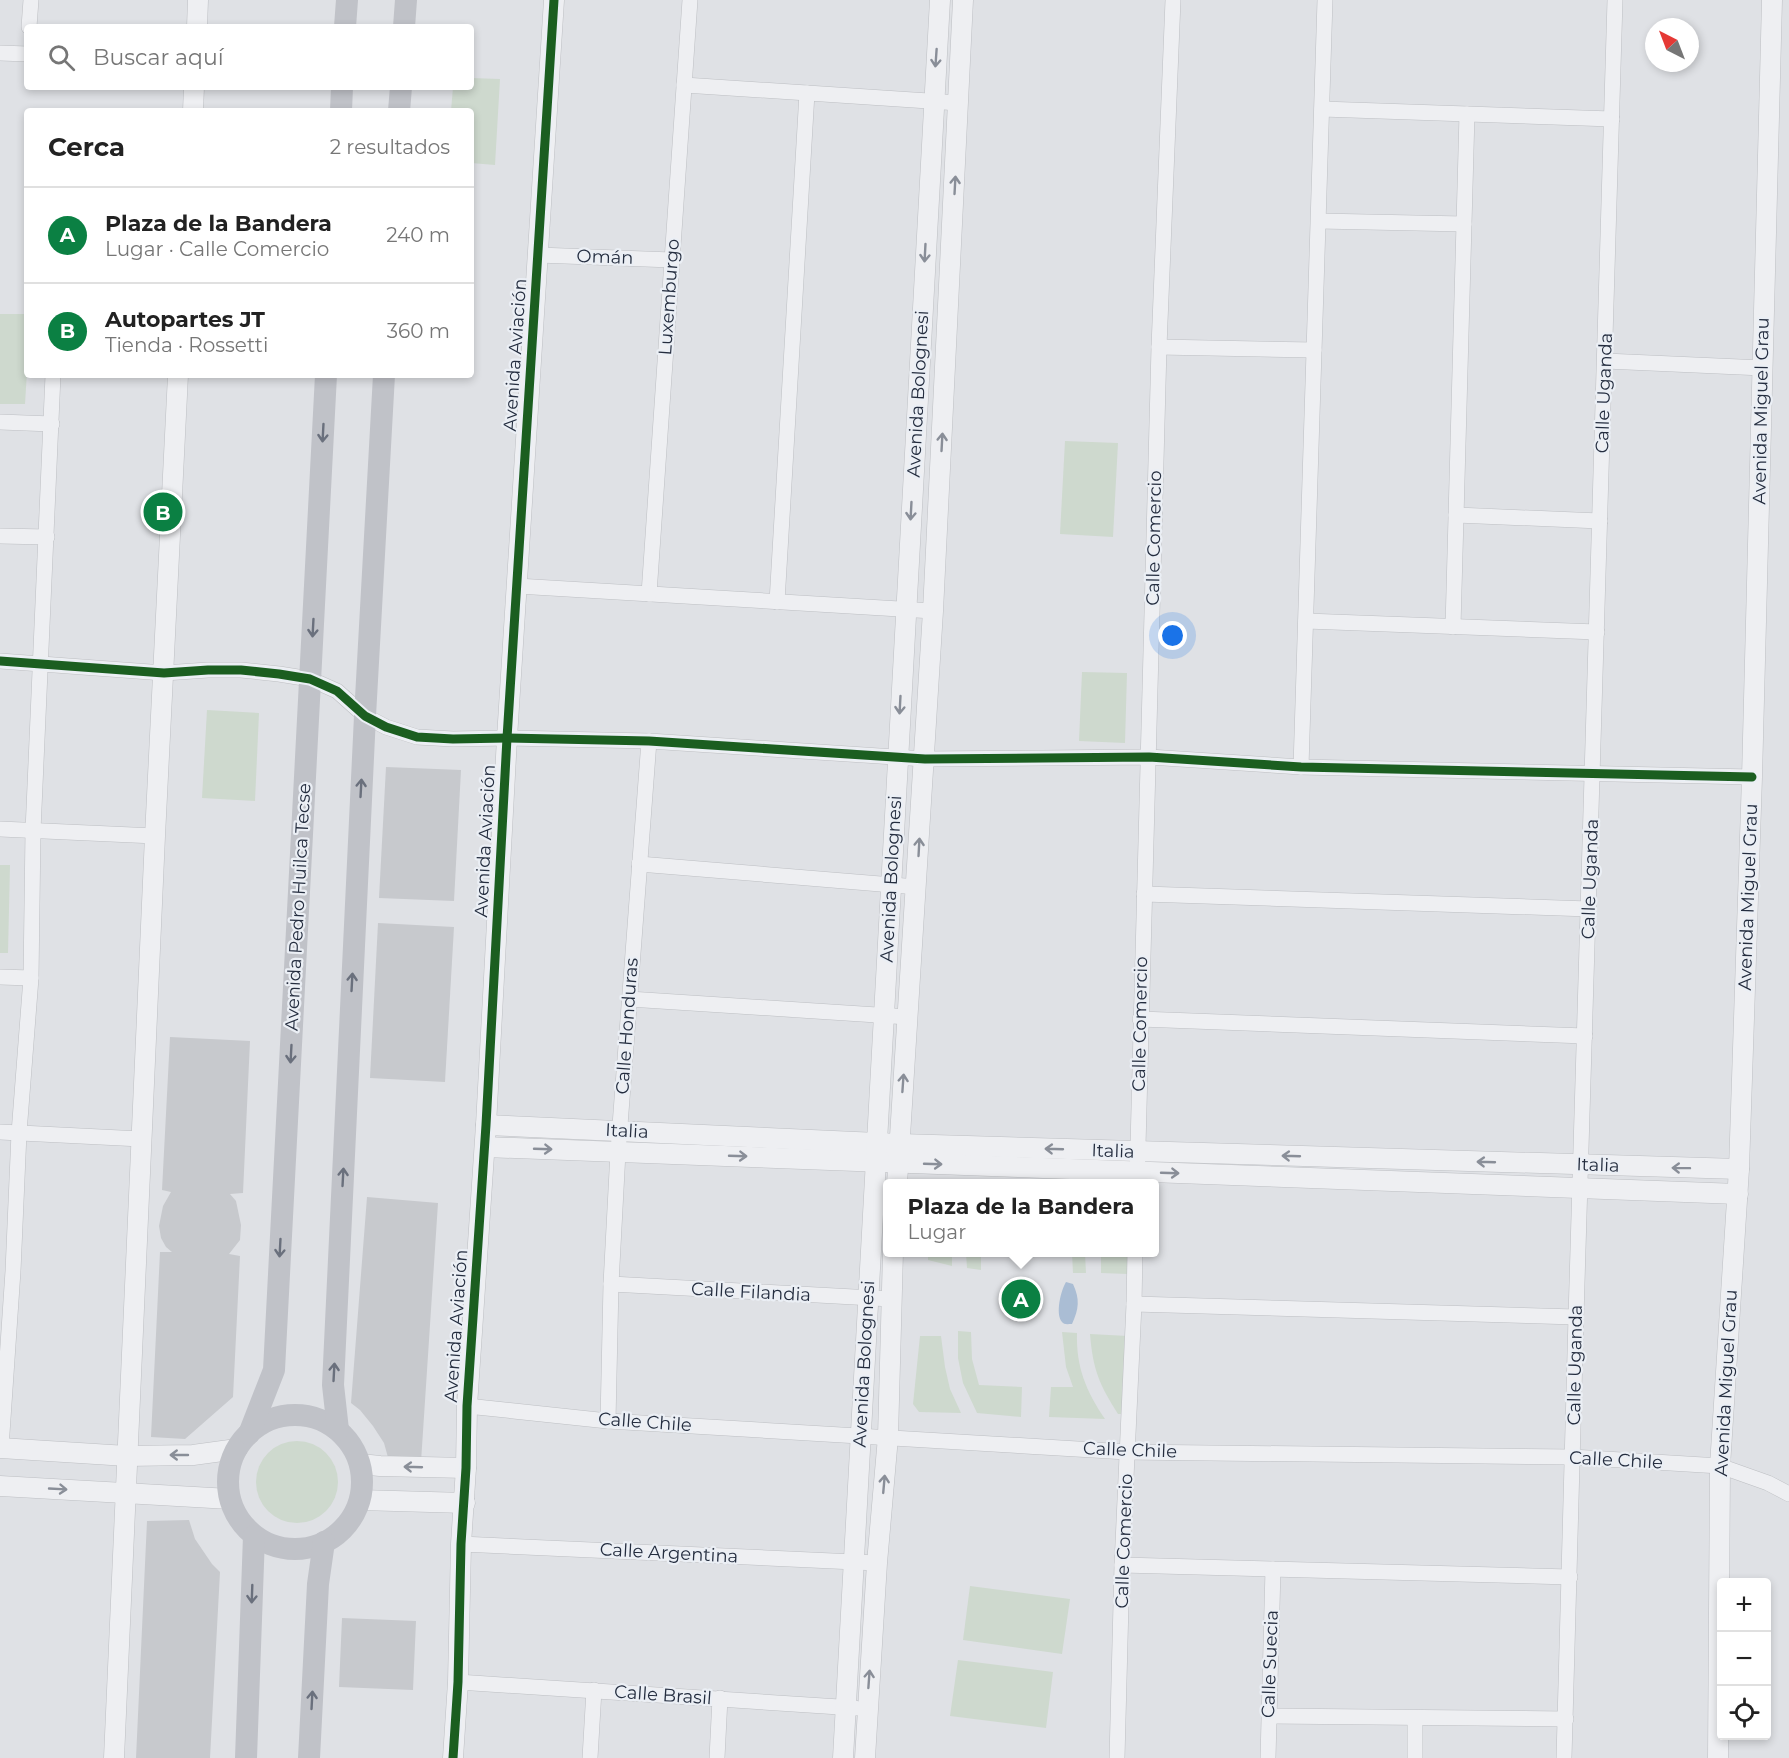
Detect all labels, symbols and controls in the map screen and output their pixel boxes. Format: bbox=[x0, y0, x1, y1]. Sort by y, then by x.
north arrow bbox=[1645, 18, 1699, 72]
search box bbox=[24, 24, 474, 90]
icon: search bbox=[45, 41, 78, 74]
text: Buscar aquí bbox=[93, 44, 224, 71]
one-way arrow bbox=[931, 48, 942, 68]
text: Cerca bbox=[48, 131, 125, 163]
text: 2 resultados bbox=[330, 135, 450, 159]
one-way arrow bbox=[949, 175, 960, 195]
text: Plaza de la Bandera bbox=[105, 210, 332, 237]
text: A bbox=[60, 223, 75, 247]
text: 240 m bbox=[386, 223, 450, 247]
text: Lugar · Calle Comercio bbox=[105, 237, 329, 261]
street label: Luxemburgo bbox=[654, 238, 684, 356]
one-way arrow bbox=[920, 243, 931, 263]
street label: Omán bbox=[576, 245, 634, 269]
street label: Avenida Aviación bbox=[499, 278, 531, 432]
text: Autopartes JT bbox=[105, 306, 265, 333]
street label: Avenida Bolognesi bbox=[903, 310, 933, 478]
street label: Avenida Miguel Grau bbox=[1748, 317, 1774, 505]
text: B bbox=[60, 319, 75, 343]
text: 360 m bbox=[387, 319, 450, 343]
street label: Calle Uganda bbox=[1591, 332, 1617, 454]
text: Tienda · Rossetti bbox=[105, 333, 268, 357]
one-way arrow bbox=[317, 423, 328, 443]
one-way arrow bbox=[936, 433, 947, 453]
street label: Calle Comercio bbox=[1142, 470, 1166, 606]
pin: B bbox=[144, 490, 182, 534]
one-way arrow bbox=[906, 500, 917, 520]
one-way arrow bbox=[307, 618, 318, 638]
your location bbox=[1158, 621, 1187, 650]
one-way arrow bbox=[895, 695, 906, 715]
street label: Avenida Aviación bbox=[470, 764, 500, 918]
one-way arrow bbox=[356, 778, 367, 798]
street label: Avenida Pedro Huilca Tecse bbox=[281, 782, 315, 1031]
street label: Avenida Bolognesi bbox=[876, 795, 906, 963]
street label: Avenida Miguel Grau bbox=[1734, 803, 1762, 991]
street label: Calle Uganda bbox=[1577, 818, 1603, 940]
one-way arrow bbox=[914, 837, 925, 857]
street label: Calle Comercio bbox=[1128, 956, 1152, 1092]
street label: Calle Honduras bbox=[611, 957, 643, 1095]
one-way arrow bbox=[347, 973, 358, 993]
one-way arrow bbox=[285, 1043, 296, 1063]
one-way arrow bbox=[898, 1074, 909, 1094]
street label: Italia bbox=[605, 1119, 649, 1143]
street label: Italia bbox=[1091, 1139, 1135, 1163]
one-way arrow bbox=[533, 1143, 553, 1155]
one-way arrow bbox=[1045, 1143, 1065, 1155]
one-way arrow bbox=[1282, 1150, 1302, 1162]
one-way arrow bbox=[728, 1151, 748, 1162]
street label: Italia bbox=[1576, 1153, 1620, 1177]
one-way arrow bbox=[1477, 1156, 1496, 1168]
one-way arrow bbox=[922, 1158, 942, 1169]
one-way arrow bbox=[1671, 1162, 1691, 1173]
one-way arrow bbox=[1159, 1167, 1179, 1178]
one-way arrow bbox=[338, 1168, 349, 1188]
popup bbox=[883, 1179, 1159, 1257]
text: Plaza de la Bandera bbox=[908, 1193, 1134, 1220]
text: Lugar bbox=[908, 1220, 966, 1244]
one-way arrow bbox=[275, 1238, 286, 1258]
street label: Avenida Aviación bbox=[440, 1249, 472, 1403]
pin: A bbox=[1002, 1276, 1040, 1322]
street label: Calle Filandia bbox=[690, 1278, 812, 1306]
street label: Avenida Bolognesi bbox=[849, 1280, 879, 1448]
street label: Avenida Miguel Grau bbox=[1710, 1289, 1742, 1477]
street label: Calle Uganda bbox=[1563, 1304, 1587, 1426]
one-way arrow bbox=[329, 1362, 340, 1382]
street label: Calle Chile bbox=[597, 1408, 693, 1436]
street label: Calle Chile bbox=[1083, 1437, 1177, 1463]
street label: Calle Chile bbox=[1568, 1447, 1664, 1473]
one-way arrow bbox=[170, 1449, 190, 1461]
one-way arrow bbox=[404, 1461, 424, 1473]
street label: Calle Comercio bbox=[1111, 1473, 1137, 1609]
one-way arrow bbox=[878, 1475, 889, 1495]
one-way arrow bbox=[48, 1483, 68, 1494]
street label: Calle Argentina bbox=[599, 1538, 739, 1568]
map controls bbox=[1717, 1578, 1771, 1740]
button: + bbox=[1717, 1578, 1771, 1632]
one-way arrow bbox=[247, 1584, 258, 1604]
street label: Calle Suecia bbox=[1257, 1610, 1283, 1718]
button: − bbox=[1717, 1632, 1771, 1686]
one-way arrow bbox=[864, 1669, 875, 1689]
street label: Calle Brasil bbox=[614, 1681, 712, 1709]
button: locate bbox=[1717, 1686, 1771, 1740]
one-way arrow bbox=[307, 1690, 318, 1710]

